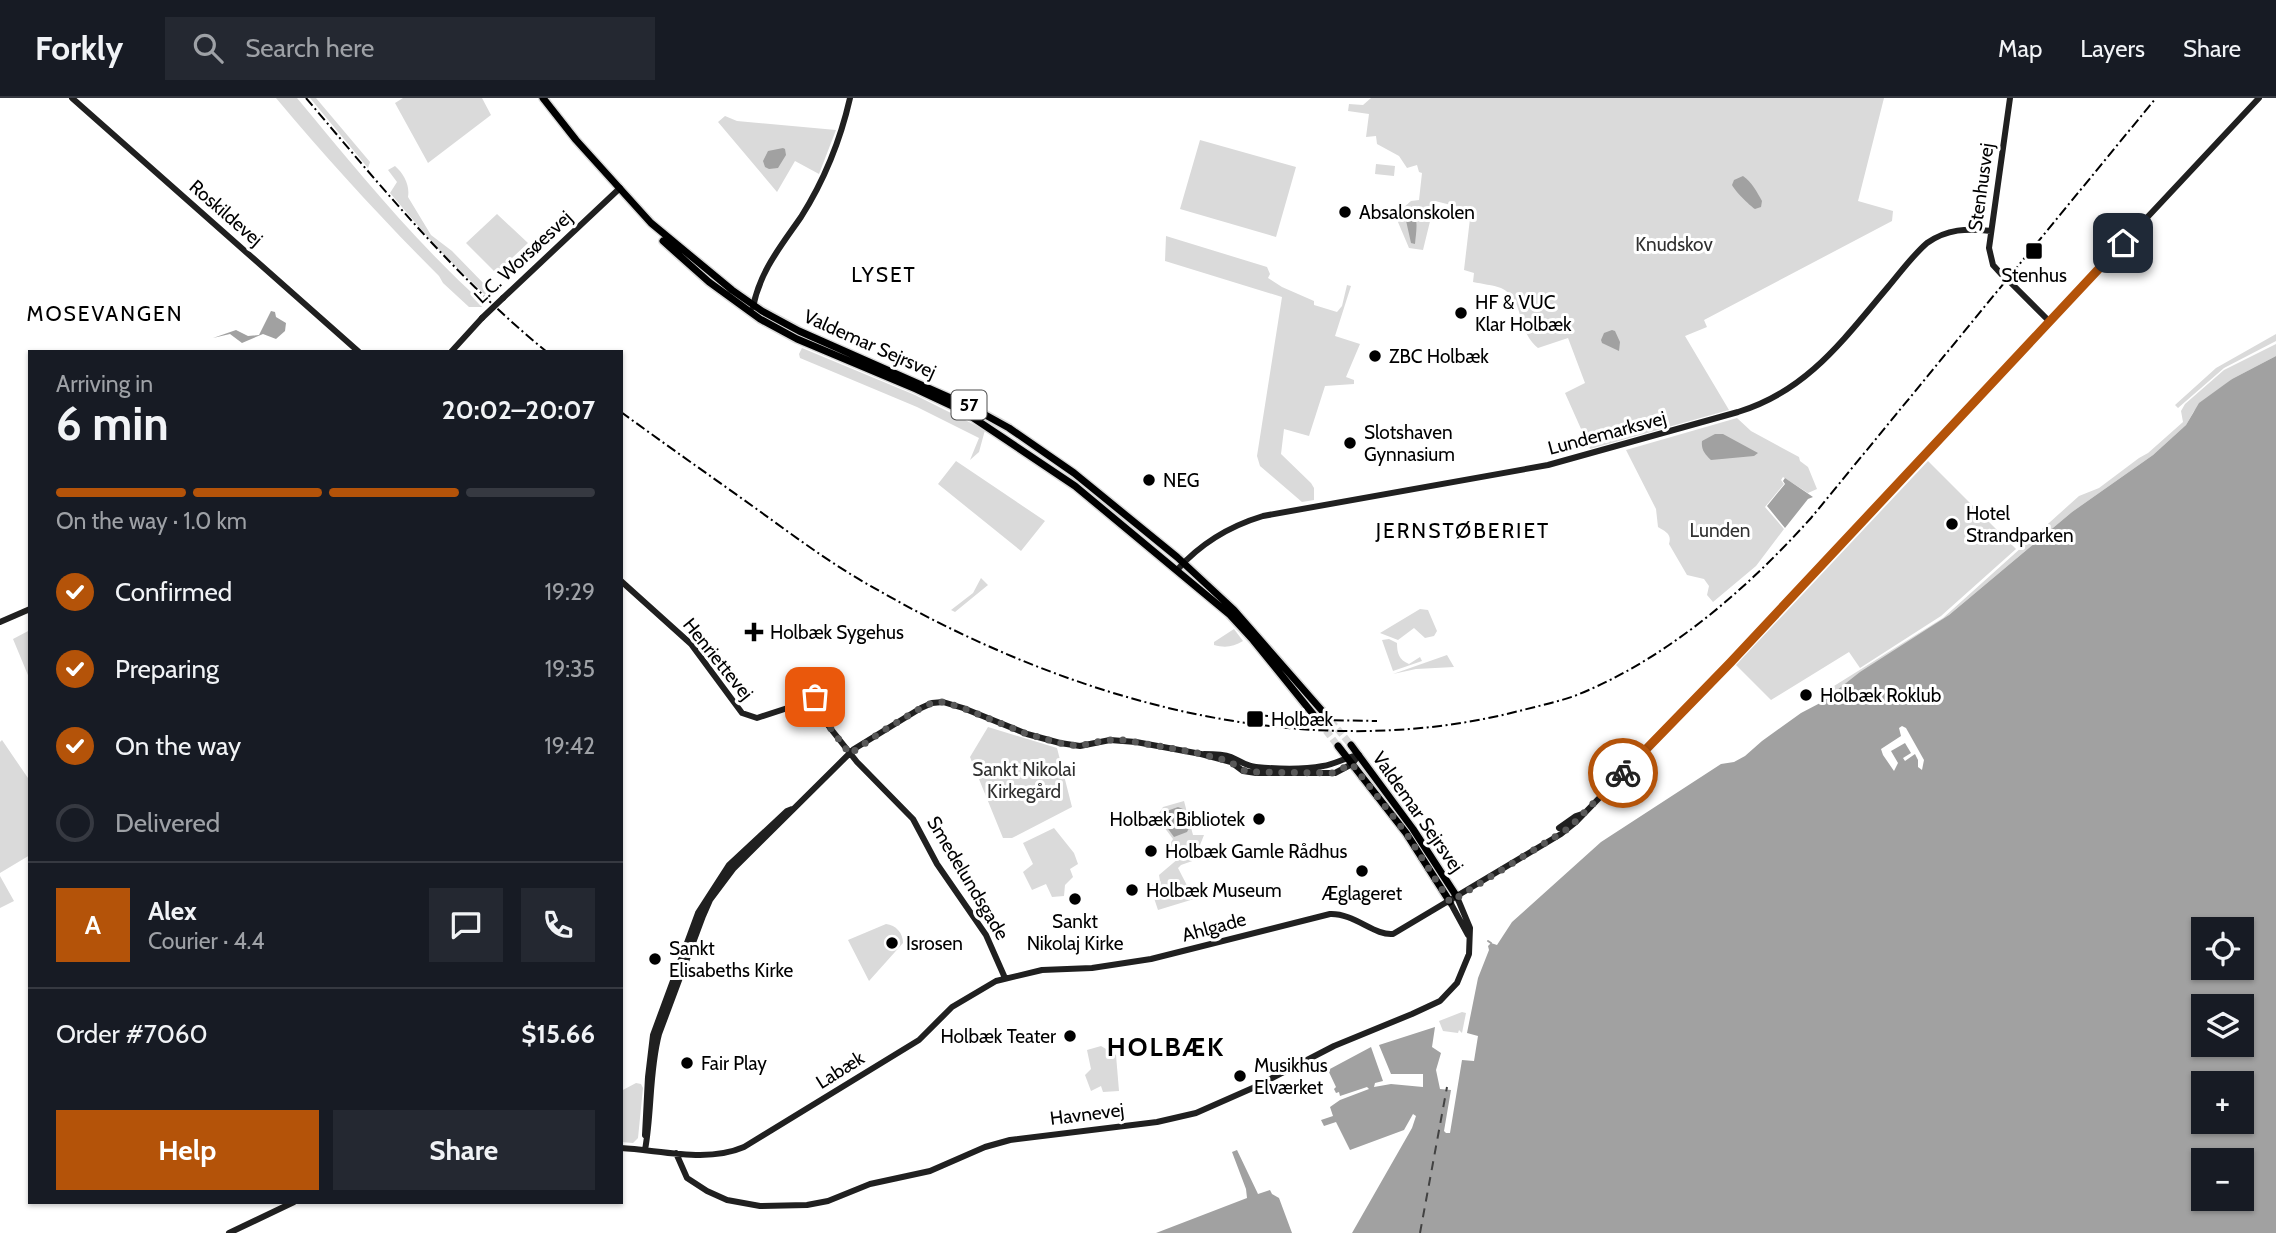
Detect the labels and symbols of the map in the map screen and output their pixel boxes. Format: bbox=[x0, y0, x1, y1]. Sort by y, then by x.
street label: Stenhusvej bbox=[1963, 142, 1999, 232]
street label: Roskildevej bbox=[185, 175, 267, 251]
place label: Absalonskolen bbox=[1359, 201, 1475, 224]
marker: Absalonskolen bbox=[1337, 204, 1353, 220]
street label: L.C. Worsøesvej bbox=[469, 206, 577, 308]
pin bbox=[2093, 213, 2153, 273]
park label: Knudskov bbox=[1635, 233, 1713, 256]
marker: Stenhus bbox=[2024, 241, 2044, 261]
district label: LYSET bbox=[851, 262, 917, 287]
place label: Stenhus bbox=[2001, 264, 2067, 287]
place label: HF & VUC Klar Holbæk bbox=[1475, 291, 1572, 336]
district label: MOSEVANGEN bbox=[26, 301, 184, 326]
street label: Valdemar Sejrsvej bbox=[800, 305, 940, 383]
marker: HF & VUC Klar Holbæk bbox=[1453, 305, 1469, 321]
place label: ZBC Holbæk bbox=[1389, 345, 1489, 368]
marker: ZBC Holbæk bbox=[1367, 348, 1383, 364]
road number: 57 bbox=[951, 390, 986, 419]
street label: Lundemarksvej bbox=[1545, 406, 1669, 460]
place label: Slotshaven Gynnasium bbox=[1364, 421, 1455, 466]
marker: Slotshaven Gynnasium bbox=[1342, 435, 1358, 451]
place label: NEG bbox=[1163, 469, 1199, 492]
marker: NEG bbox=[1141, 472, 1157, 488]
place label: Hotel Strandparken bbox=[1966, 502, 2074, 547]
marker: Hotel Strandparken bbox=[1944, 516, 1960, 532]
district label: JERNSTØBERIET bbox=[1375, 518, 1550, 543]
park label: Lunden bbox=[1690, 519, 1750, 542]
street label: Henriettevej bbox=[678, 613, 758, 705]
place label: Holbæk Sygehus bbox=[770, 621, 904, 644]
marker: Holbæk Sygehus bbox=[744, 622, 764, 642]
pin bbox=[785, 667, 845, 727]
place label: Holbæk Roklub bbox=[1820, 684, 1941, 707]
marker: Holbæk Roklub bbox=[1798, 687, 1814, 703]
place label: Holbæk bbox=[1271, 708, 1333, 731]
marker: Holbæk bbox=[1245, 709, 1265, 729]
courier bbox=[1588, 738, 1658, 808]
street label: Valdemar Sejrsvej bbox=[1368, 747, 1468, 877]
park label: Sankt Nikolai Kirkegård bbox=[972, 758, 1076, 803]
place label: Holbæk Bibliotek bbox=[1110, 808, 1245, 831]
marker: Holbæk Bibliotek bbox=[1251, 811, 1267, 827]
street label: Smedelundsgade bbox=[922, 812, 1014, 944]
place label: Holbæk Gamle Rådhus bbox=[1165, 840, 1347, 863]
marker: Holbæk Gamle Rådhus bbox=[1143, 843, 1159, 859]
marker: Æglageret bbox=[1354, 863, 1370, 879]
place label: Holbæk Museum bbox=[1146, 879, 1282, 902]
marker: Holbæk Museum bbox=[1124, 882, 1140, 898]
place label: Æglageret bbox=[1321, 882, 1403, 905]
marker: Sankt Nikolaj Kirke bbox=[1067, 891, 1083, 907]
street label: Ahlgade bbox=[1179, 907, 1249, 947]
place label: Sankt Nikolaj Kirke bbox=[1027, 910, 1124, 955]
place label: Isrosen bbox=[906, 932, 963, 955]
marker: Isrosen bbox=[884, 935, 900, 951]
place label: Sankt Elisabeths Kirke bbox=[669, 937, 793, 982]
marker: Sankt Elisabeths Kirke bbox=[647, 951, 663, 967]
place label: Holbæk Teater bbox=[940, 1025, 1056, 1048]
marker: Holbæk Teater bbox=[1062, 1028, 1078, 1044]
district label: HOLBÆK bbox=[1107, 1031, 1225, 1063]
street label: Labæk bbox=[812, 1046, 869, 1094]
place label: Fair Play bbox=[701, 1052, 767, 1075]
place label: Musikhus Elværket bbox=[1254, 1054, 1328, 1099]
marker: Fair Play bbox=[679, 1055, 695, 1071]
marker: Musikhus Elværket bbox=[1232, 1068, 1248, 1084]
street label: Havnevej bbox=[1049, 1098, 1125, 1130]

